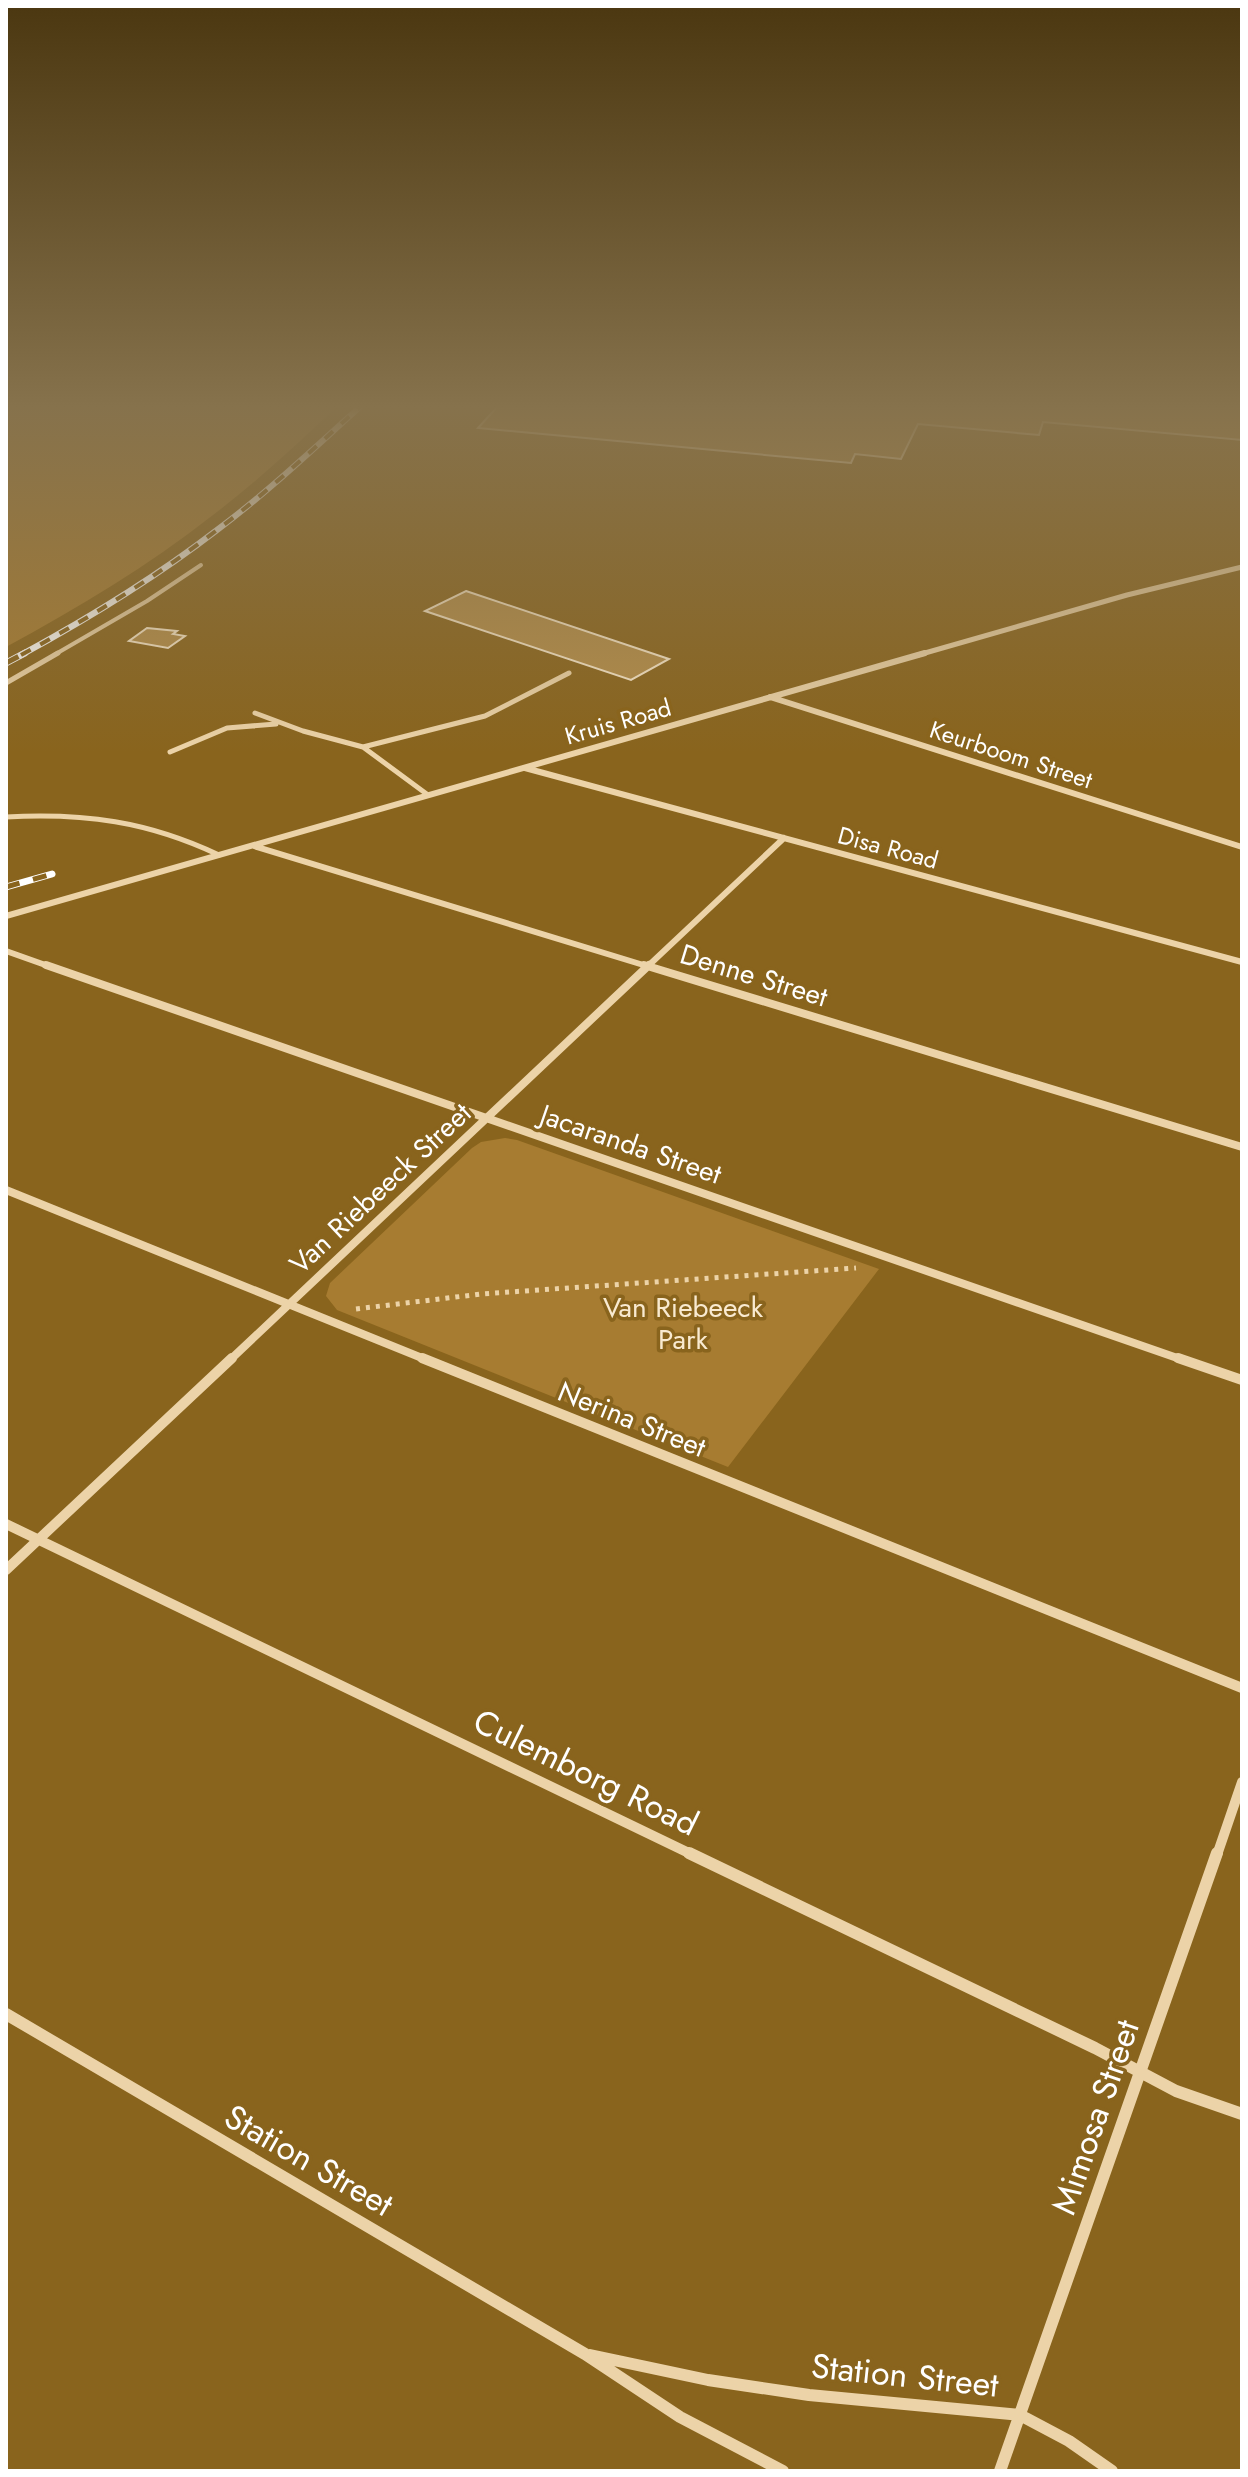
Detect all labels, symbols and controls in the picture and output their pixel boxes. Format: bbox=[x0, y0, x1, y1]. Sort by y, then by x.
street label: Kruis Road bbox=[561, 690, 675, 753]
street label: Keurboom Street bbox=[925, 712, 1097, 797]
street label: Disa Road bbox=[834, 817, 942, 878]
street label: Denne Street bbox=[675, 934, 833, 1017]
street label: Van Riebeeck Street bbox=[280, 1093, 481, 1284]
street label: Jacaranda Street bbox=[531, 1093, 727, 1195]
park label: Van Riebeeck Park bbox=[603, 1287, 764, 1360]
street label: Nerina Street bbox=[552, 1371, 712, 1468]
street label: Culemborg Road bbox=[465, 1697, 707, 1848]
street label: Mimosa Street bbox=[1039, 2013, 1152, 2221]
street label: Station Street bbox=[215, 2092, 402, 2229]
street label: Station Street bbox=[809, 2341, 1001, 2410]

